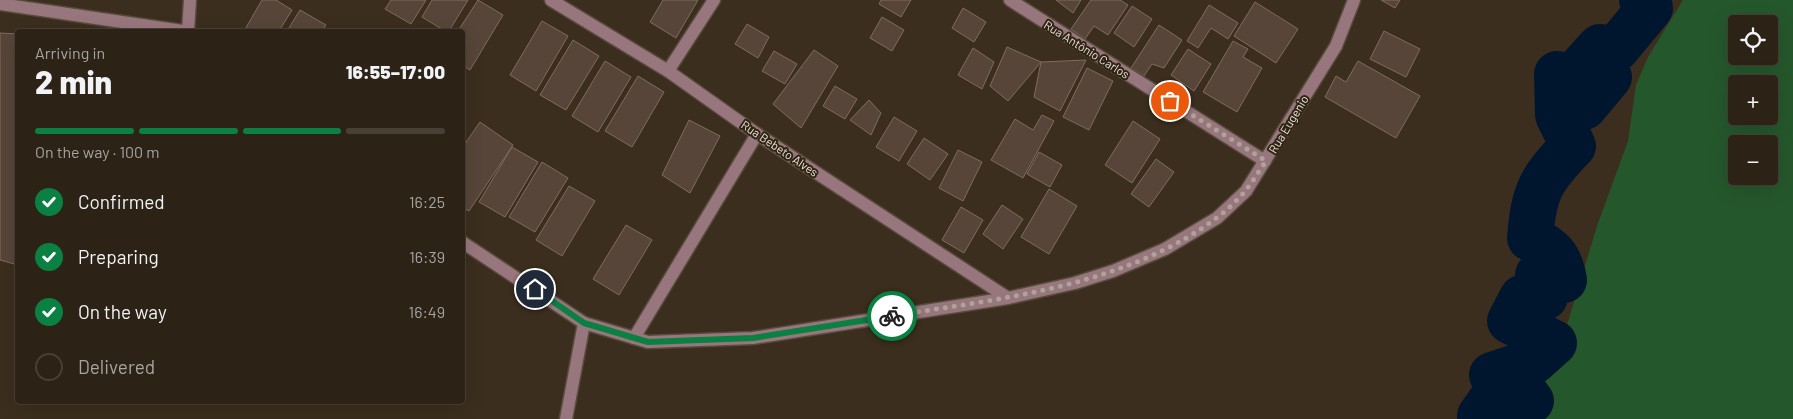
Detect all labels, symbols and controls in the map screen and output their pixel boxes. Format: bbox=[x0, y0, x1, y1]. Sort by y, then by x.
map controls bbox=[1728, 15, 1778, 185]
button: locate bbox=[1728, 15, 1778, 65]
street label: Rua Antônio Carlos bbox=[1042, 17, 1132, 81]
text: Arriving in bbox=[35, 43, 105, 62]
text: 16:55–17:00 bbox=[346, 60, 445, 83]
text: 2 min bbox=[35, 62, 112, 100]
button: + bbox=[1728, 75, 1778, 125]
pin bbox=[1149, 80, 1191, 122]
icon: bag bbox=[1156, 87, 1184, 115]
street label: Rua Eugenio bbox=[1265, 93, 1311, 155]
street label: Rua Bebeto Alves bbox=[739, 117, 821, 179]
button: − bbox=[1728, 135, 1778, 185]
text: On the way · 100 m bbox=[35, 142, 160, 161]
icon: check bbox=[35, 188, 63, 216]
text: Confirmed bbox=[78, 190, 165, 213]
text: 16:25 bbox=[409, 192, 445, 211]
icon: check bbox=[35, 243, 63, 271]
text: Preparing bbox=[78, 245, 159, 268]
text: 16:39 bbox=[409, 247, 445, 266]
pin bbox=[514, 268, 556, 310]
icon: home bbox=[521, 275, 549, 303]
courier bbox=[867, 291, 917, 341]
icon: check bbox=[35, 298, 63, 326]
text: On the way bbox=[78, 300, 167, 323]
text: 16:49 bbox=[409, 302, 445, 321]
icon: bike bbox=[878, 302, 906, 330]
text: Delivered bbox=[78, 355, 155, 378]

